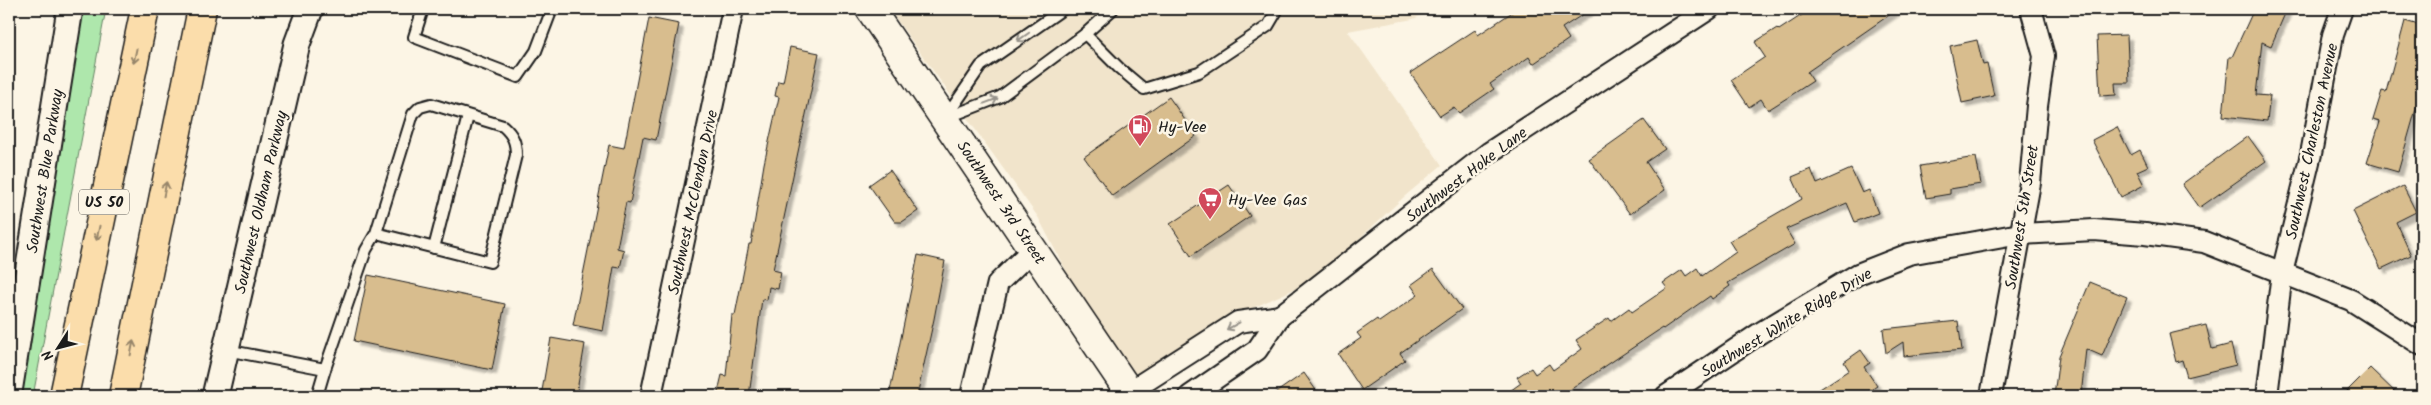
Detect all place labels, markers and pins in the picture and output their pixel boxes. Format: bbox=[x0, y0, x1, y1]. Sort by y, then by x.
fuel station icon: Hy-Vee bbox=[1127, 113, 1153, 147]
place label: Hy-Vee bbox=[1158, 115, 1206, 140]
supermarket icon: Hy-Vee Gas bbox=[1197, 186, 1223, 220]
place label: Hy-Vee Gas bbox=[1228, 188, 1307, 213]

